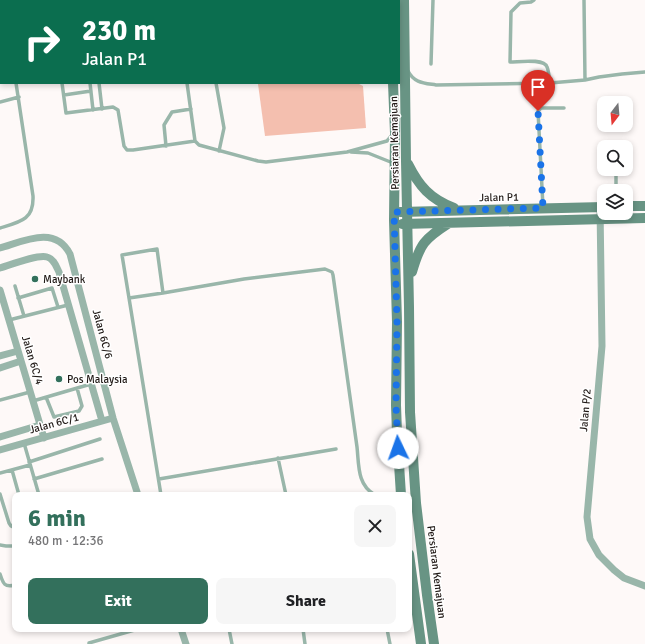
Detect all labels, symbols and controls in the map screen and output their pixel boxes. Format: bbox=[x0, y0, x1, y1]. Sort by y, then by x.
text: 230 m bbox=[82, 14, 156, 48]
icon: right bbox=[16, 16, 68, 68]
text: Jalan P1 bbox=[82, 48, 147, 70]
pin bbox=[521, 70, 555, 111]
icon: arrive bbox=[527, 76, 549, 98]
street label: Persiaran Kemajuan bbox=[387, 96, 402, 190]
north arrow bbox=[597, 96, 633, 132]
map controls bbox=[597, 96, 633, 220]
button: search bbox=[597, 140, 633, 176]
button: layers bbox=[597, 184, 633, 220]
street label: Jalan P1 bbox=[479, 191, 519, 204]
place label: Maybank bbox=[43, 273, 86, 286]
marker: Maybank bbox=[30, 274, 40, 284]
street label: Jalan 6C/6 bbox=[90, 308, 115, 360]
street label: Jalan 6C/4 bbox=[19, 334, 46, 386]
place label: Pos Malaysia bbox=[67, 373, 128, 386]
marker: Pos Malaysia bbox=[54, 374, 64, 384]
street label: Jalan P/2 bbox=[577, 388, 594, 432]
street label: Jalan 6C/1 bbox=[28, 411, 80, 436]
position arrow bbox=[377, 427, 419, 469]
text: 6 min bbox=[28, 503, 86, 533]
button: close bbox=[354, 505, 396, 547]
street label: Persiaran Kemajuan bbox=[424, 525, 449, 619]
text: 480 m · 12:36 bbox=[28, 533, 104, 549]
button: Exit bbox=[28, 578, 208, 624]
button: Share bbox=[216, 578, 396, 624]

